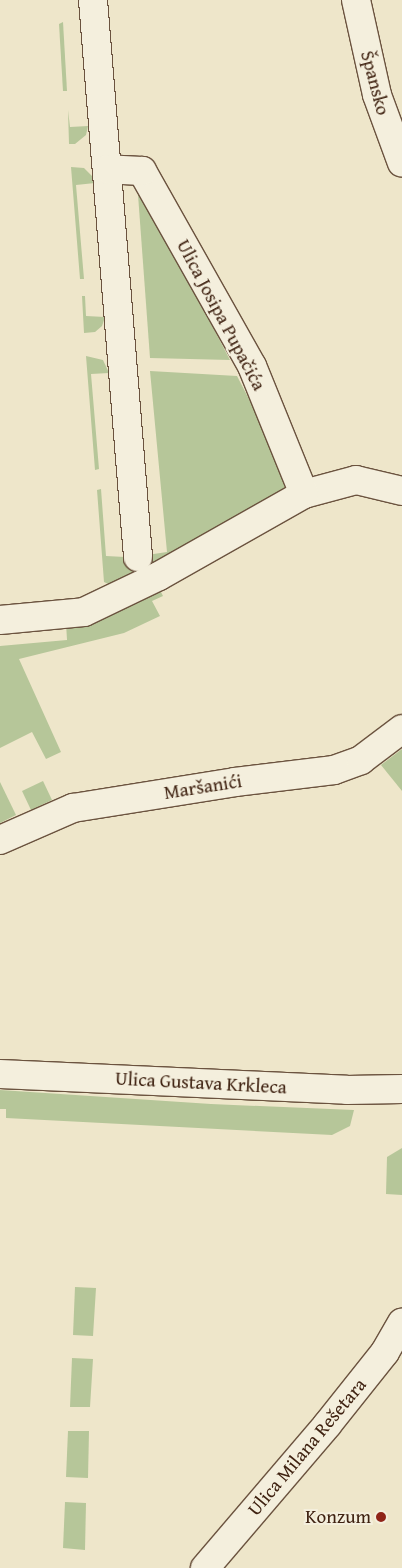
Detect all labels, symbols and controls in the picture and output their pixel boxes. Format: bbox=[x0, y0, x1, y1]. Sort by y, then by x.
street label: Špansko bbox=[355, 48, 395, 118]
street label: Ulica Josipa Pupačića bbox=[172, 236, 270, 394]
street label: Maršanići bbox=[162, 770, 244, 804]
street label: Ulica Gustava Krkleca bbox=[115, 1067, 287, 1099]
street label: Ulica Milana Rešetara bbox=[243, 1374, 371, 1520]
place label: Konzum bbox=[305, 1506, 371, 1528]
marker: Konzum bbox=[375, 1511, 387, 1523]

